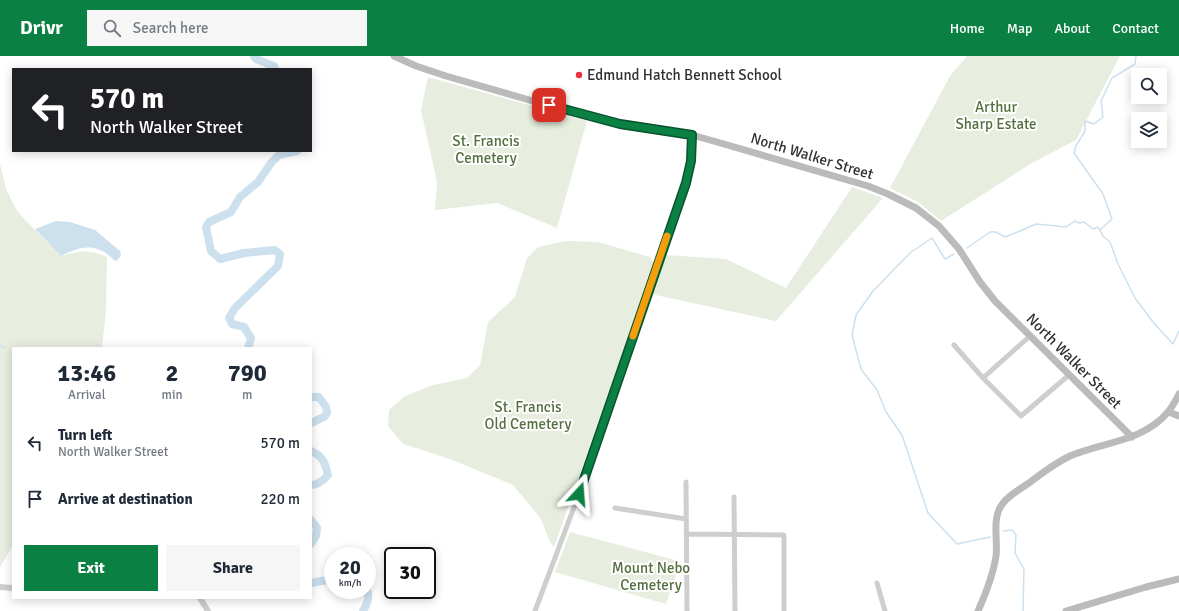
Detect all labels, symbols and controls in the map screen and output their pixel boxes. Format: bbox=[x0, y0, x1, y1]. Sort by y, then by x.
search box bbox=[87, 10, 367, 46]
text: Drivr bbox=[20, 16, 63, 40]
icon: search bbox=[101, 17, 123, 39]
text: Search here bbox=[133, 19, 208, 37]
text: Home bbox=[950, 20, 985, 37]
text: Map bbox=[1007, 20, 1032, 37]
text: About bbox=[1054, 20, 1090, 37]
text: Contact bbox=[1112, 20, 1159, 37]
place label: Edmund Hatch Bennett School bbox=[587, 66, 782, 84]
map controls bbox=[1131, 68, 1167, 148]
button: search bbox=[1131, 68, 1167, 104]
marker: Edmund Hatch Bennett School bbox=[574, 70, 584, 80]
text: 570 m bbox=[90, 82, 164, 116]
icon: left bbox=[24, 84, 76, 136]
pin bbox=[532, 88, 566, 122]
icon: arrive bbox=[538, 94, 560, 116]
park label: Arthur Sharp Estate bbox=[955, 98, 1037, 133]
button: layers bbox=[1131, 112, 1167, 148]
text: North Walker Street bbox=[90, 116, 243, 138]
street label: North Walker Street bbox=[748, 129, 876, 183]
park label: St. Francis Cemetery bbox=[452, 132, 520, 167]
street label: North Walker Street bbox=[1023, 310, 1125, 412]
text: 13:46 bbox=[57, 358, 116, 388]
text: 2 bbox=[166, 358, 178, 388]
text: 790 bbox=[228, 358, 267, 388]
text: Arrival bbox=[68, 387, 105, 403]
text: min bbox=[162, 387, 183, 403]
text: m bbox=[242, 387, 252, 403]
park label: St. Francis Old Cemetery bbox=[485, 398, 571, 433]
text: Turn left bbox=[58, 426, 112, 444]
icon: left bbox=[24, 432, 46, 454]
text: 570 m bbox=[260, 434, 300, 452]
text: North Walker Street bbox=[58, 444, 168, 460]
position arrow bbox=[558, 473, 600, 515]
icon: arrive bbox=[24, 488, 46, 510]
text: Arrive at destination bbox=[58, 490, 193, 508]
text: 220 m bbox=[260, 490, 300, 508]
button: Exit bbox=[24, 545, 158, 591]
button: Share bbox=[166, 545, 300, 591]
speed limit sign: 30 bbox=[384, 547, 436, 599]
text: 20 bbox=[339, 555, 361, 580]
park label: Mount Nebo Cemetery bbox=[612, 559, 690, 594]
text: km/h bbox=[339, 577, 361, 589]

